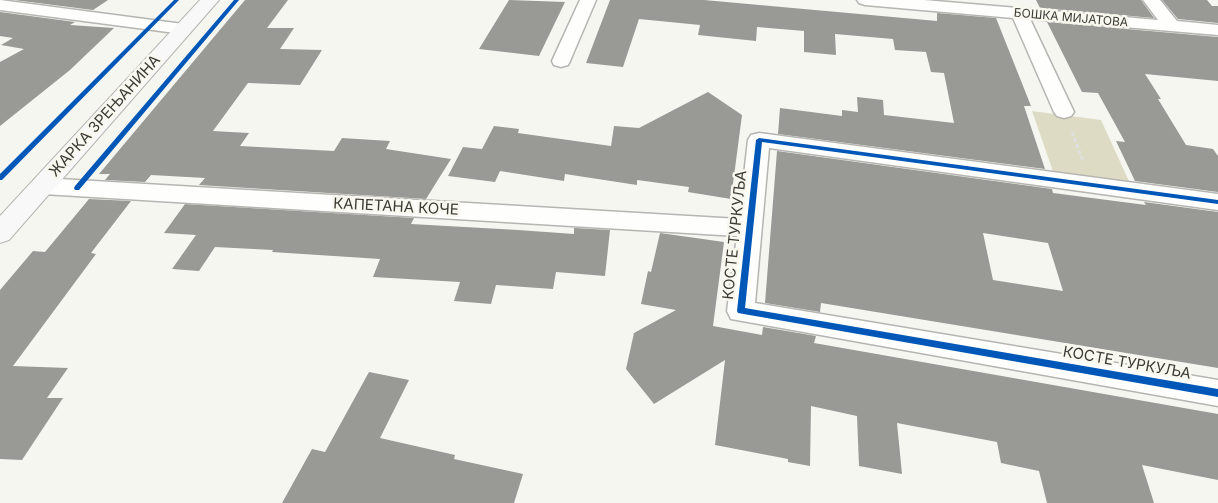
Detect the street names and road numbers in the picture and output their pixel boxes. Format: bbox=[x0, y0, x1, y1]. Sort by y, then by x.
street label: БОШКА МИЈАТОВА bbox=[1013, 6, 1129, 30]
street label: ЖАРКА ЗРЕЊАНИНА bbox=[46, 51, 164, 181]
street label: КОСТЕ ТУРКУЉА bbox=[719, 170, 751, 300]
street label: КАПЕТАНА КОЧЕ bbox=[333, 195, 459, 219]
street label: КОСТЕ ТУРКУЉА bbox=[1062, 343, 1192, 383]

